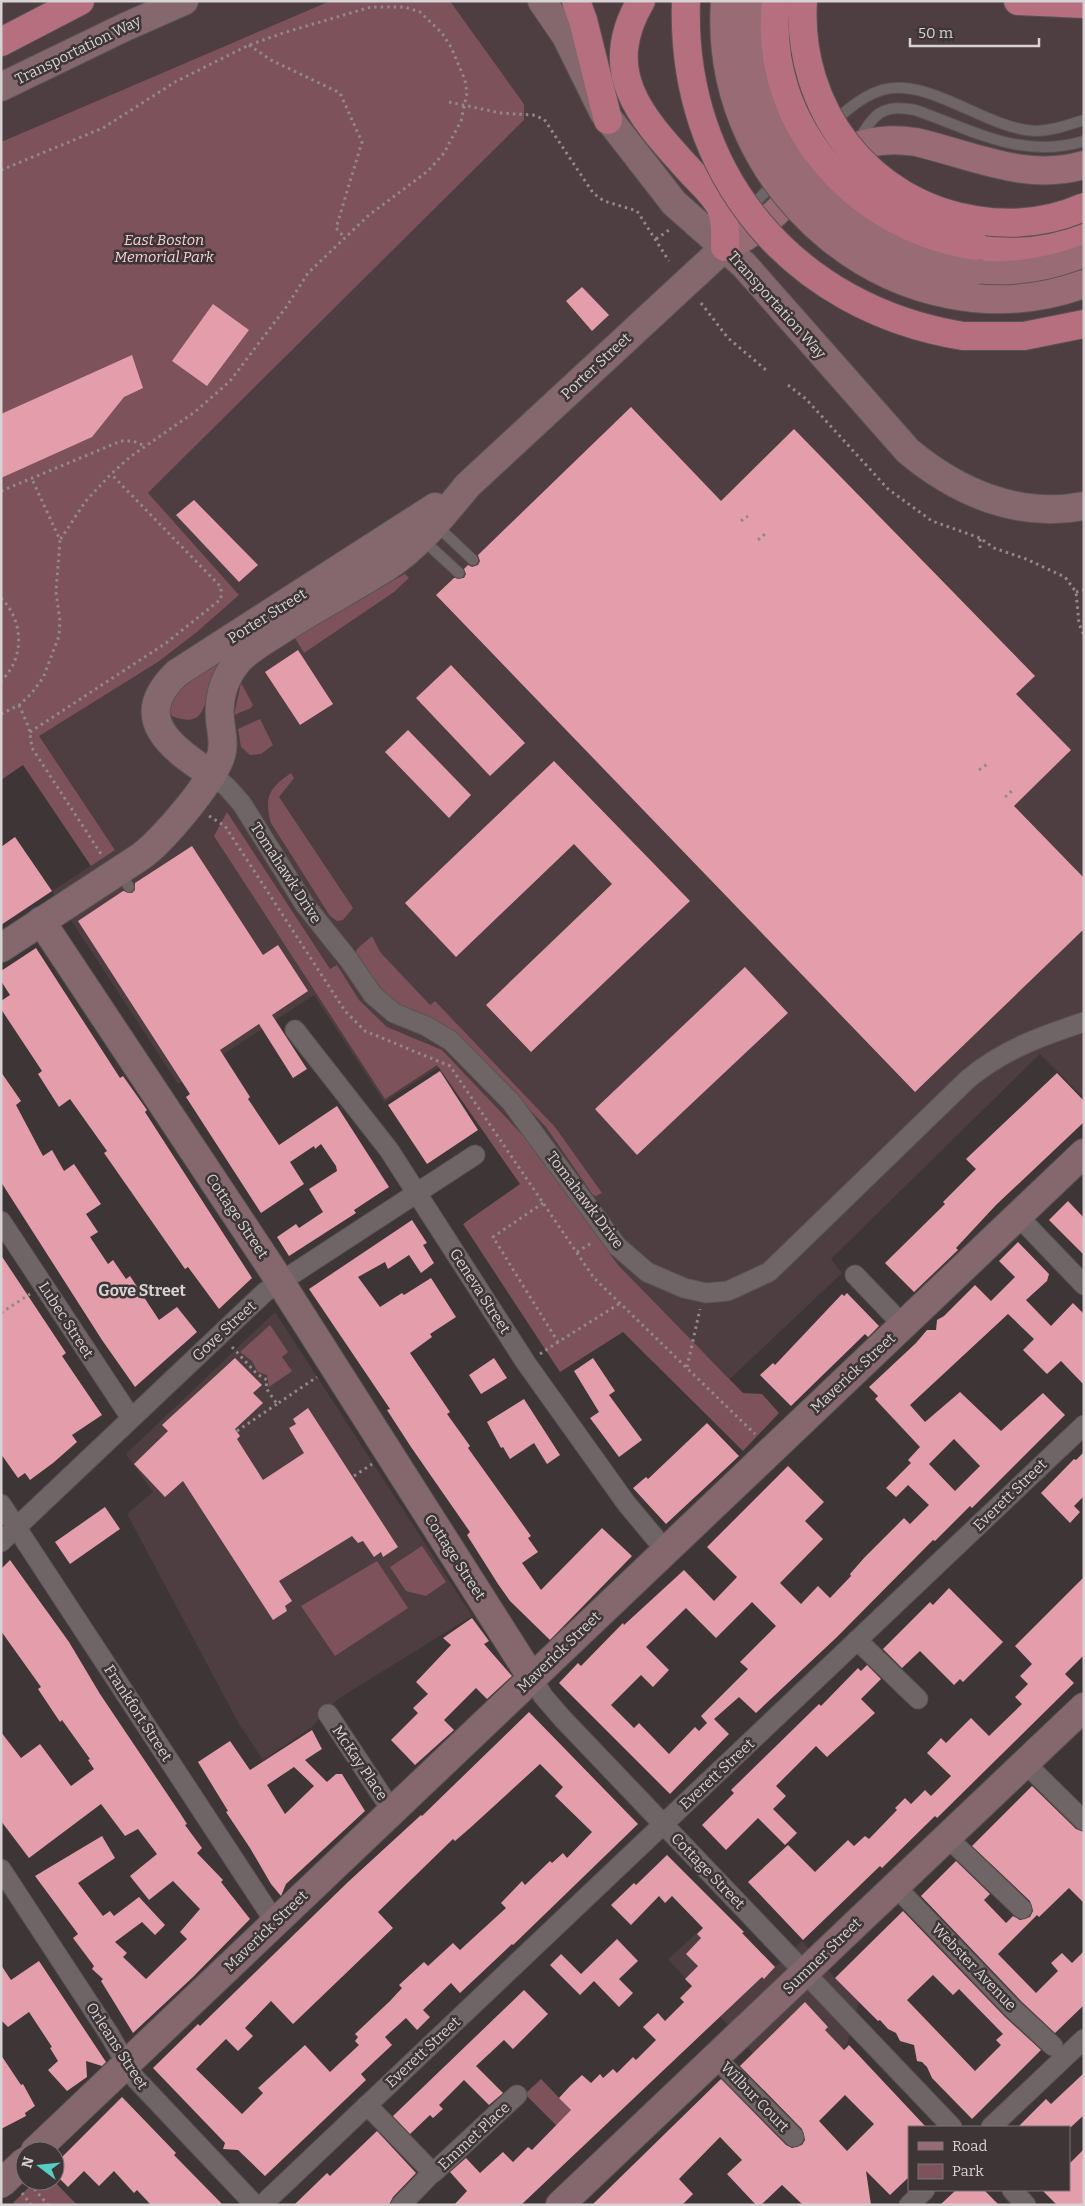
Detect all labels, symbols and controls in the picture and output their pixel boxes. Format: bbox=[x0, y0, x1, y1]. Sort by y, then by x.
street label: Transportation Way bbox=[12, 12, 144, 88]
scale bar bbox=[910, 15, 1039, 47]
text: 50 m bbox=[918, 24, 954, 42]
park label: East Boston Memorial Park bbox=[114, 231, 215, 266]
street label: Transportation Way bbox=[724, 248, 830, 362]
street label: Porter Street bbox=[557, 329, 635, 403]
street label: Porter Street bbox=[224, 584, 310, 647]
street label: Tomahawk Drive bbox=[247, 819, 325, 927]
street label: Tomahawk Drive bbox=[543, 1148, 627, 1252]
street label: Cottage Street bbox=[202, 1170, 272, 1262]
street label: Geneva Street bbox=[446, 1245, 514, 1337]
street label: Lubec Street bbox=[35, 1278, 98, 1362]
district label: Gove Street bbox=[98, 1281, 187, 1300]
street label: Gove Street bbox=[188, 1297, 260, 1365]
street label: Maverick Street bbox=[807, 1329, 899, 1417]
street label: Everett Street bbox=[969, 1455, 1051, 1535]
street label: Cottage Street bbox=[421, 1511, 490, 1604]
street label: Maverick Street bbox=[514, 1607, 605, 1696]
street label: Frankfort Street bbox=[100, 1661, 176, 1765]
street label: McKay Place bbox=[328, 1722, 392, 1804]
street label: Everett Street bbox=[676, 1735, 758, 1813]
street label: Cottage Street bbox=[667, 1829, 749, 1913]
street label: Maverick Street bbox=[221, 1886, 312, 1975]
street label: Sumner Street bbox=[779, 1914, 865, 1998]
street label: Webster Avenue bbox=[928, 1920, 1020, 2014]
street label: Orleans Street bbox=[82, 1999, 152, 2093]
street label: Everett Street bbox=[382, 2013, 464, 2091]
street label: Wilbur Court bbox=[717, 2058, 793, 2136]
street label: Emmet Place bbox=[435, 2098, 513, 2174]
legend bbox=[908, 2126, 1070, 2191]
text: Road bbox=[952, 2137, 987, 2155]
north arrow bbox=[15, 2141, 65, 2191]
text: N bbox=[18, 2155, 38, 2170]
text: Park bbox=[952, 2162, 984, 2180]

